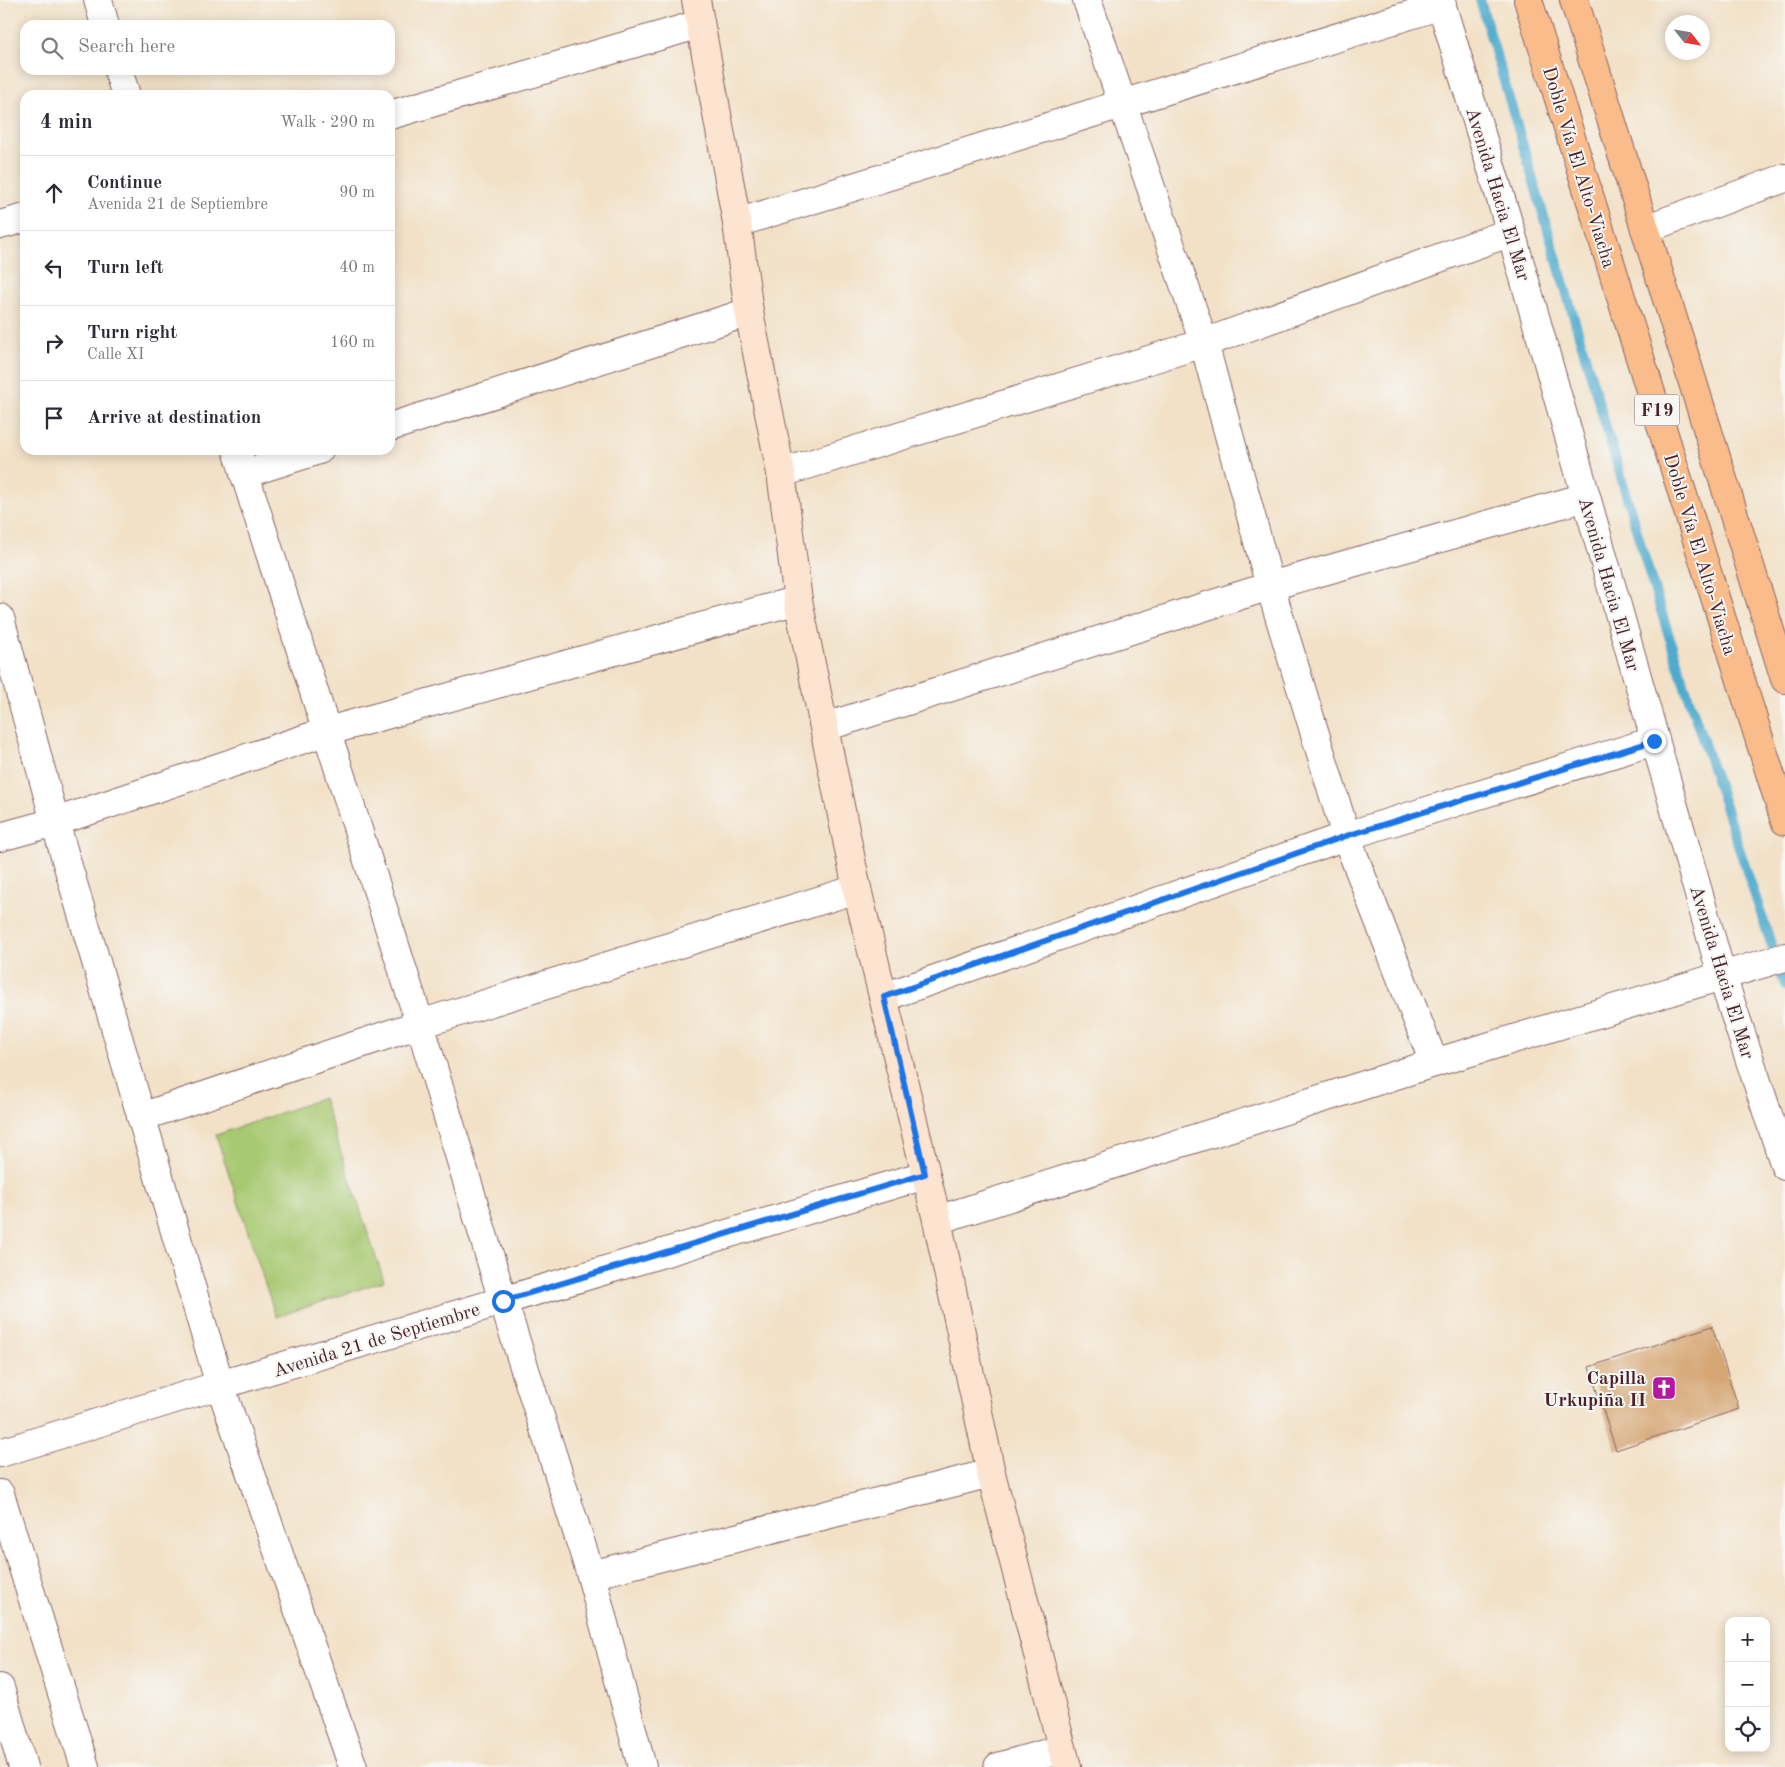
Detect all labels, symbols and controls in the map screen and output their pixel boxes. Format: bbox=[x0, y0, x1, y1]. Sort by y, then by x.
north arrow bbox=[1665, 15, 1710, 60]
search box bbox=[20, 20, 395, 75]
icon: search bbox=[38, 34, 66, 62]
text: Search here bbox=[78, 38, 175, 57]
street label: Doble Vía El Alto-Viacha bbox=[1538, 65, 1617, 271]
street label: Avenida Hacia El Mar bbox=[1461, 106, 1532, 284]
text: 4 min bbox=[40, 112, 93, 133]
text: Walk · 290 m bbox=[280, 115, 375, 131]
text: Continue bbox=[87, 174, 162, 193]
icon: ahead bbox=[40, 179, 68, 207]
text: 90 m bbox=[339, 185, 375, 201]
text: Avenida 21 de Septiembre bbox=[87, 197, 268, 213]
icon: left bbox=[40, 254, 68, 282]
text: Turn left bbox=[87, 259, 164, 278]
text: 40 m bbox=[339, 260, 375, 276]
text: Turn right bbox=[87, 324, 177, 343]
icon: right bbox=[40, 329, 68, 357]
text: 160 m bbox=[330, 335, 375, 351]
text: Calle XI bbox=[87, 347, 144, 363]
road number: F19 bbox=[1634, 394, 1680, 426]
icon: arrive bbox=[40, 404, 68, 432]
text: Arrive at destination bbox=[87, 409, 261, 428]
street label: Doble Vía El Alto-Viacha bbox=[1659, 452, 1738, 658]
street label: Avenida Hacia El Mar bbox=[1574, 495, 1642, 674]
route end bbox=[1643, 730, 1666, 753]
street label: Avenida Hacia El Mar bbox=[1685, 884, 1756, 1062]
route start bbox=[492, 1290, 515, 1313]
street label: Avenida 21 de Septiembre bbox=[271, 1301, 482, 1382]
place label: Capilla Urkupiña II bbox=[1543, 1370, 1646, 1411]
church icon: Capilla Urkupiña II bbox=[1651, 1375, 1677, 1401]
map controls bbox=[1725, 1617, 1770, 1752]
button: + bbox=[1725, 1617, 1770, 1662]
button: − bbox=[1725, 1662, 1770, 1707]
button: locate bbox=[1725, 1707, 1770, 1752]

